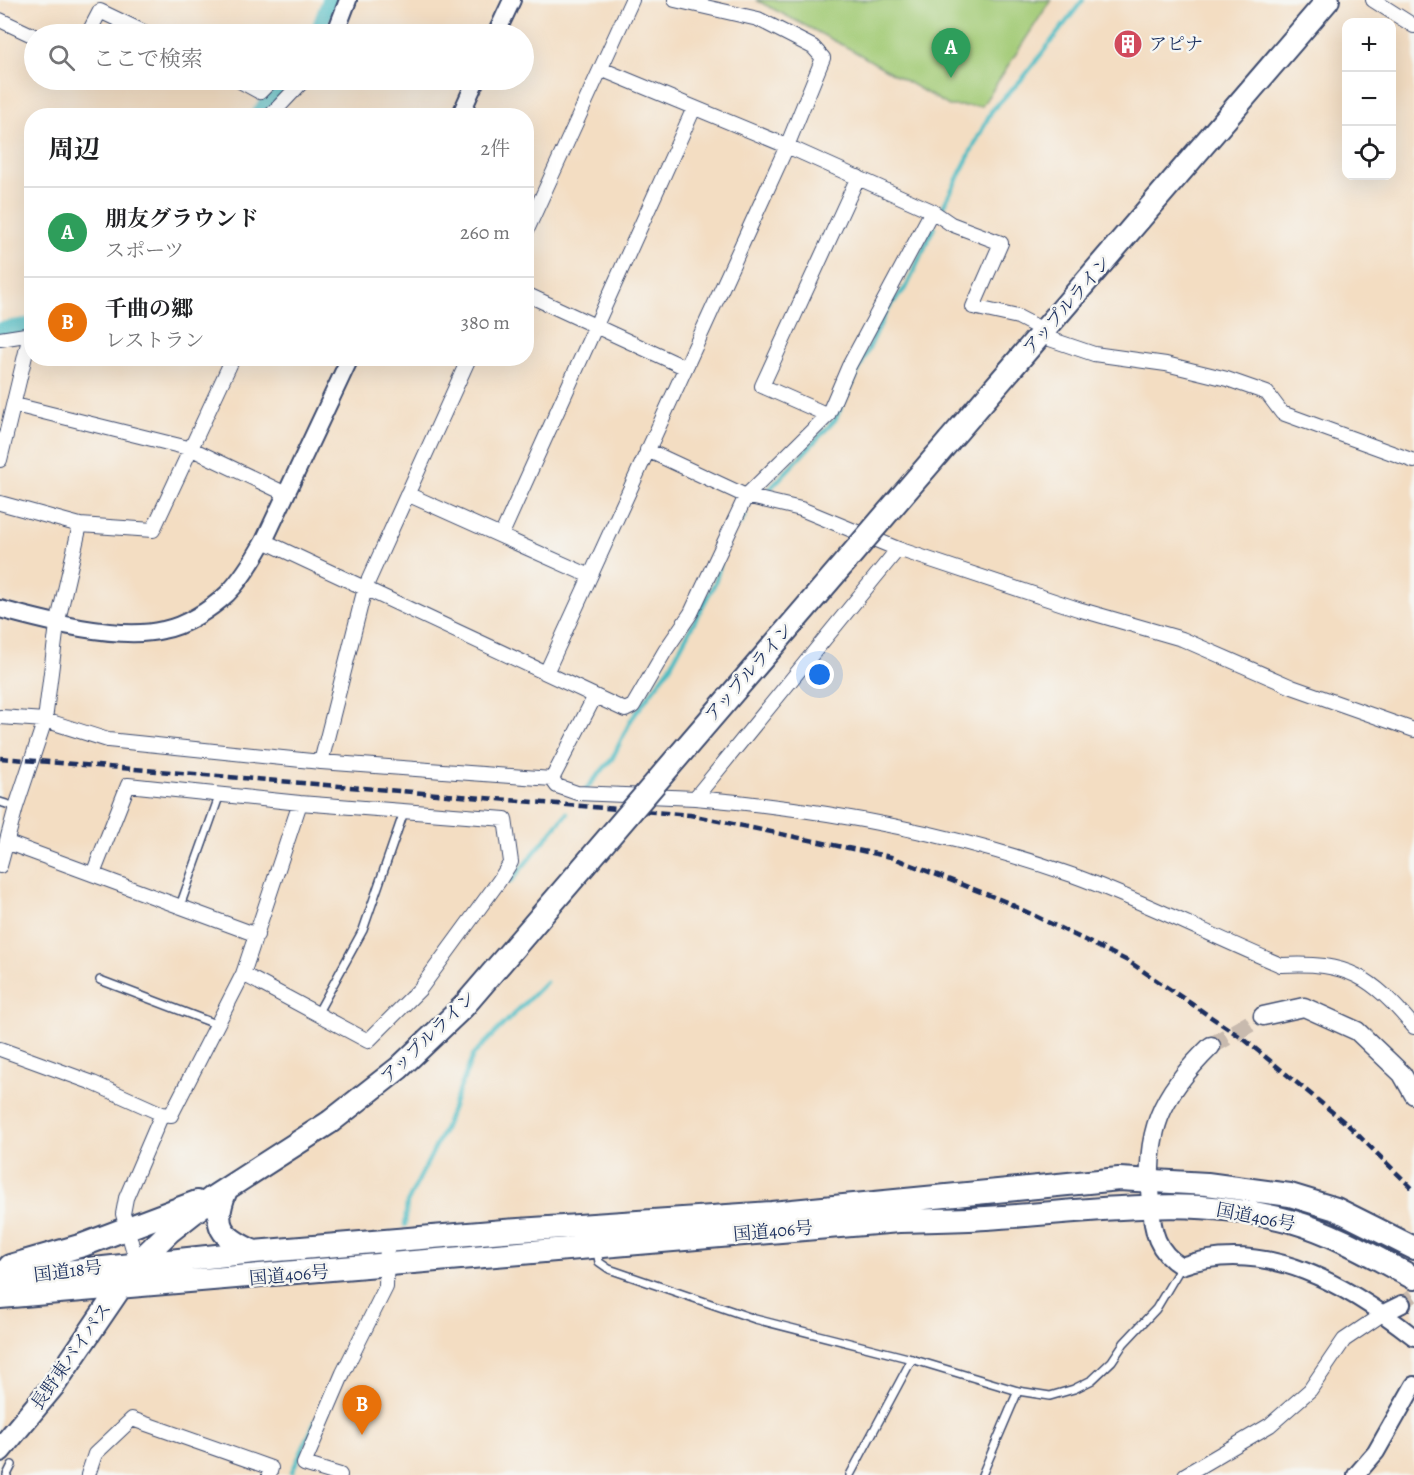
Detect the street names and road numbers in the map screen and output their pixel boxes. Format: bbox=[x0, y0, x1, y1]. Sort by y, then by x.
street label: アップルライン bbox=[1017, 251, 1117, 359]
street label: アップルライン bbox=[699, 618, 799, 726]
street label: アップルライン bbox=[375, 985, 481, 1089]
street label: 国道406号 bbox=[1214, 1198, 1298, 1236]
street label: 国道406号 bbox=[732, 1216, 814, 1246]
street label: 国道18号 bbox=[32, 1255, 104, 1287]
street label: 国道406号 bbox=[248, 1260, 330, 1290]
street label: 長野東バイパス bbox=[25, 1298, 117, 1414]

